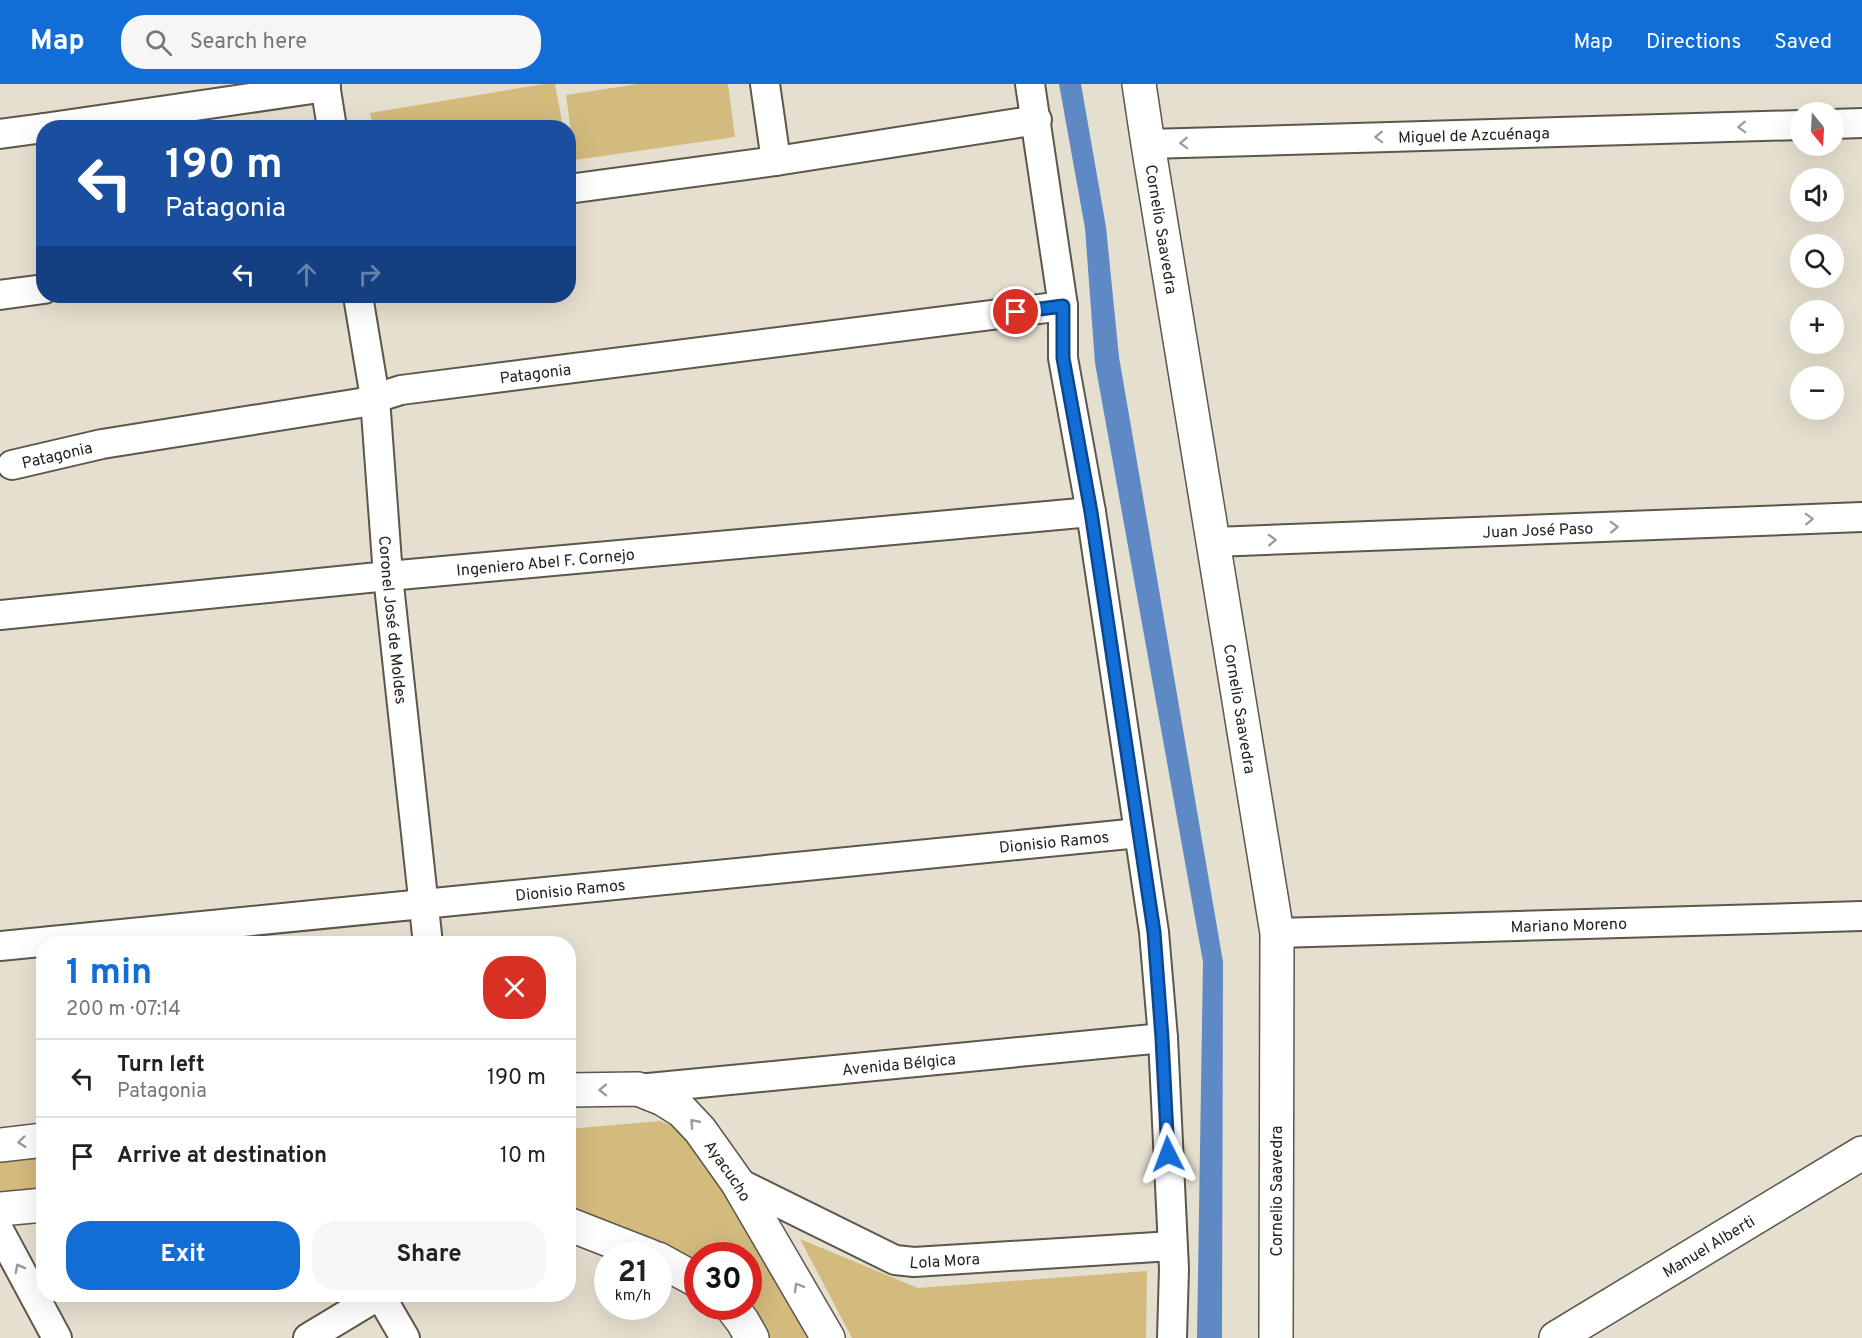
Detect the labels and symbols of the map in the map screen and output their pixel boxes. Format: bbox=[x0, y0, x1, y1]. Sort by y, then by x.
north arrow bbox=[1790, 102, 1844, 156]
one-way arrow bbox=[1737, 120, 1746, 133]
street label: Miguel de Azcuénaga bbox=[1398, 124, 1550, 149]
one-way arrow bbox=[1374, 131, 1383, 144]
one-way arrow bbox=[1179, 137, 1188, 149]
street label: Cornelio Saavedra bbox=[1140, 163, 1180, 296]
pin bbox=[990, 286, 1041, 337]
street label: Patagonia bbox=[499, 361, 572, 389]
street label: Patagonia bbox=[20, 439, 94, 474]
one-way arrow bbox=[1804, 513, 1813, 526]
street label: Juan José Paso bbox=[1482, 519, 1594, 544]
one-way arrow bbox=[1609, 520, 1618, 533]
one-way arrow bbox=[1268, 533, 1277, 546]
street label: Coronel José de Moldes bbox=[373, 535, 410, 705]
street label: Ingeniero Abel F. Cornejo bbox=[455, 546, 636, 582]
street label: Cornelio Saavedra bbox=[1218, 643, 1259, 775]
street label: Dionisio Ramos bbox=[998, 828, 1110, 859]
street label: Dionisio Ramos bbox=[514, 876, 626, 907]
street label: Mariano Moreno bbox=[1510, 915, 1627, 938]
street label: Avenida Bélgica bbox=[841, 1050, 957, 1081]
one-way arrow bbox=[599, 1083, 608, 1096]
one-way arrow bbox=[690, 1119, 701, 1130]
position arrow bbox=[1136, 1122, 1200, 1186]
street label: Cornelio Saavedra bbox=[1268, 1125, 1288, 1257]
one-way arrow bbox=[17, 1135, 26, 1148]
street label: Ayacucho bbox=[699, 1137, 754, 1206]
street label: Manuel Alberti bbox=[1660, 1212, 1759, 1283]
speed limit sign: 30 bbox=[684, 1242, 762, 1320]
street label: Lola Mora bbox=[908, 1250, 980, 1274]
one-way arrow bbox=[15, 1264, 26, 1274]
one-way arrow bbox=[794, 1283, 806, 1294]

